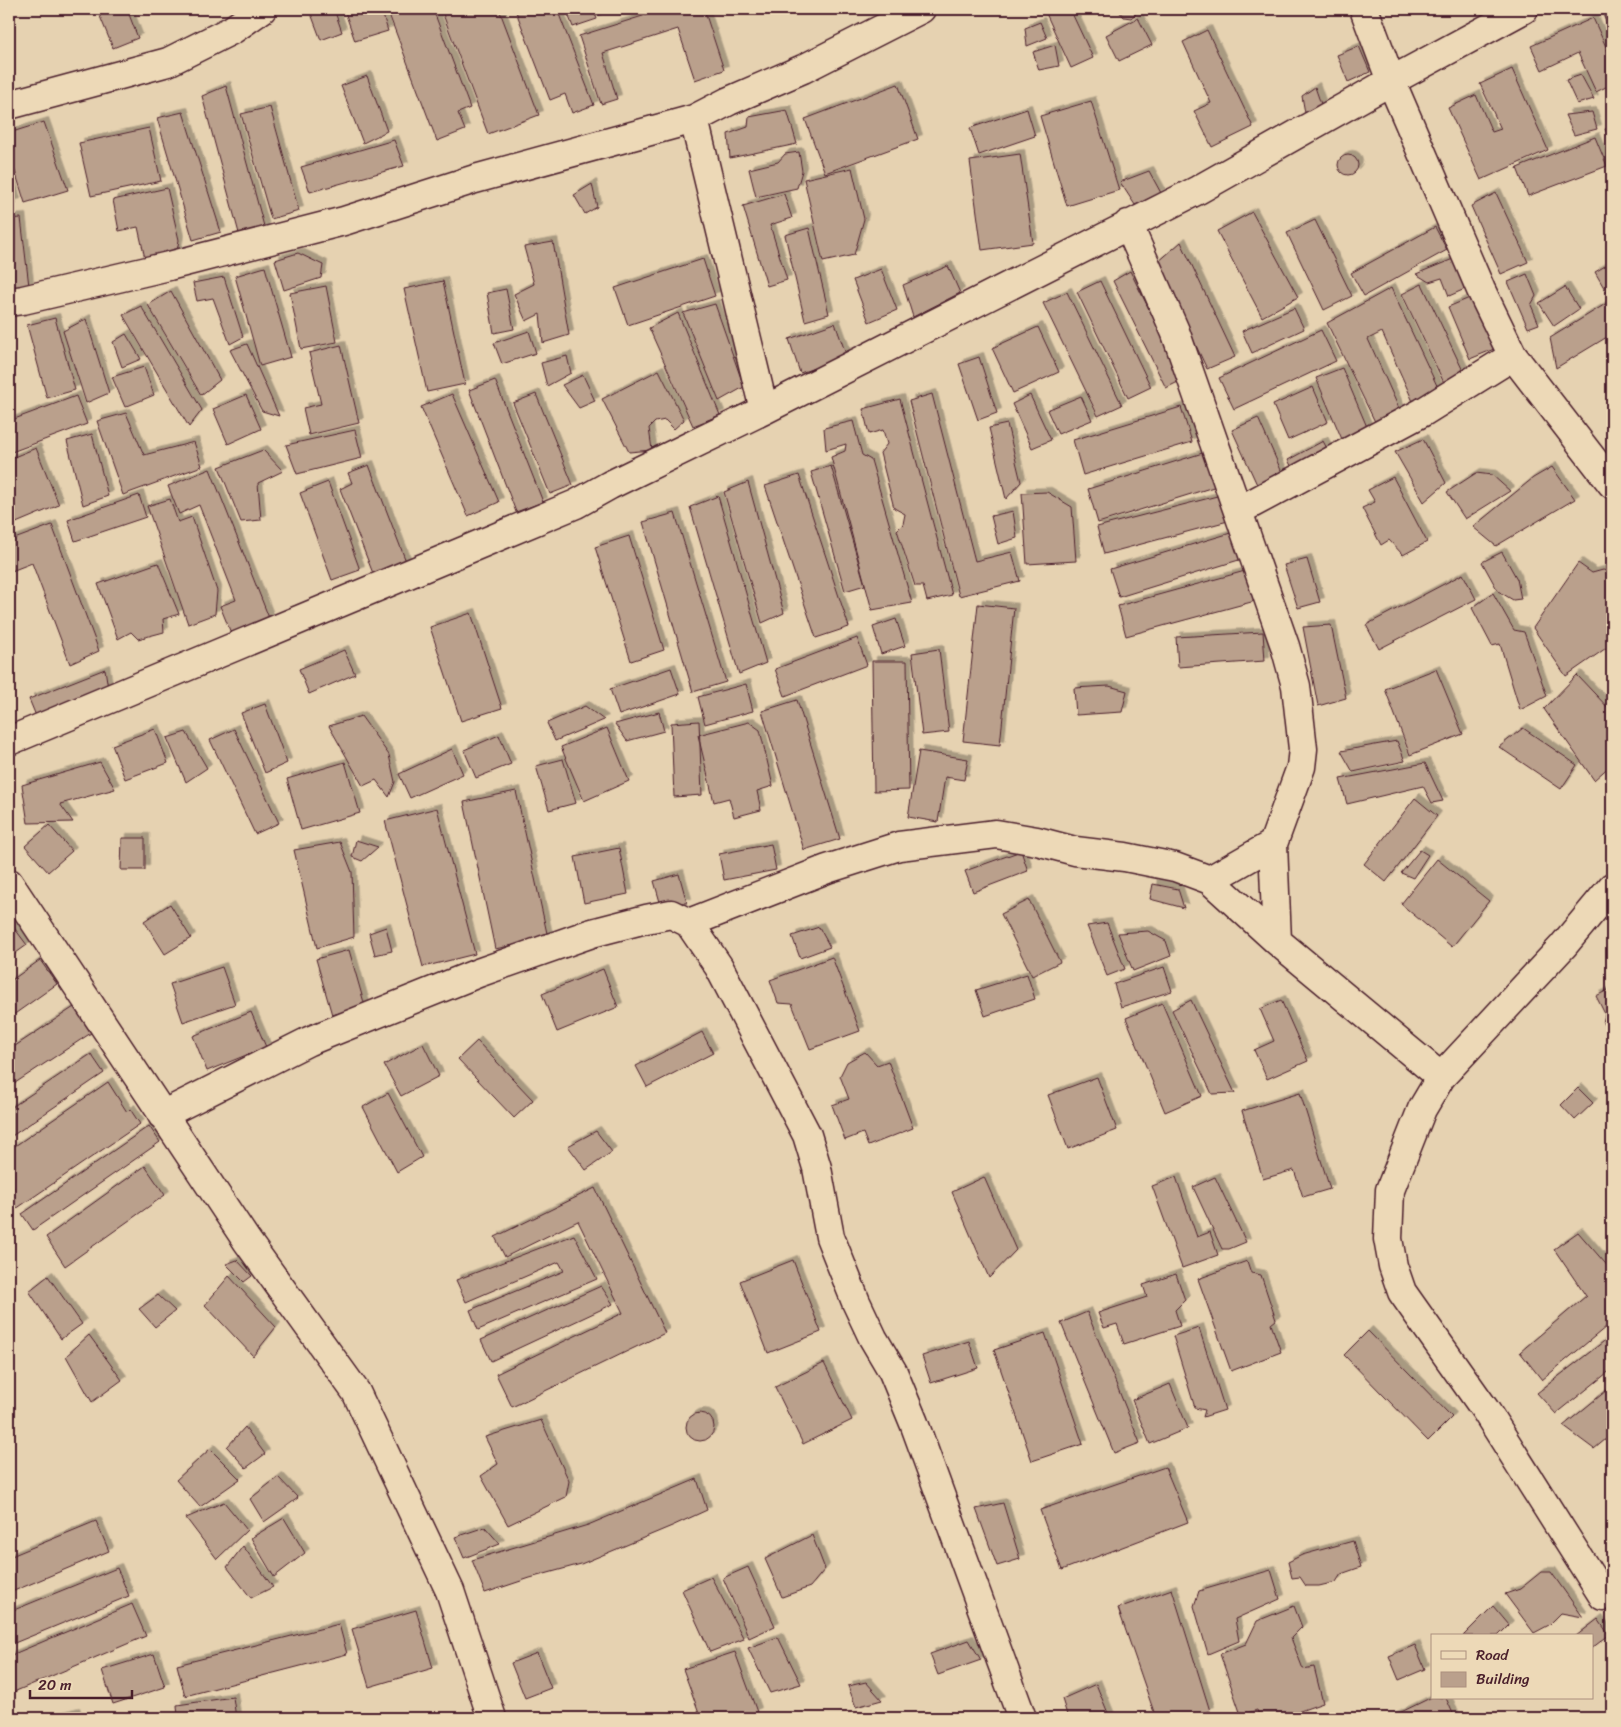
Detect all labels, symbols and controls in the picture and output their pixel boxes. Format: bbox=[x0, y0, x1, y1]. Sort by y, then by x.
legend bbox=[1431, 1634, 1594, 1700]
text: Road bbox=[1476, 1642, 1509, 1668]
text: Building bbox=[1476, 1666, 1530, 1692]
scale bar bbox=[30, 1667, 132, 1699]
text: 20 m bbox=[38, 1672, 72, 1698]

